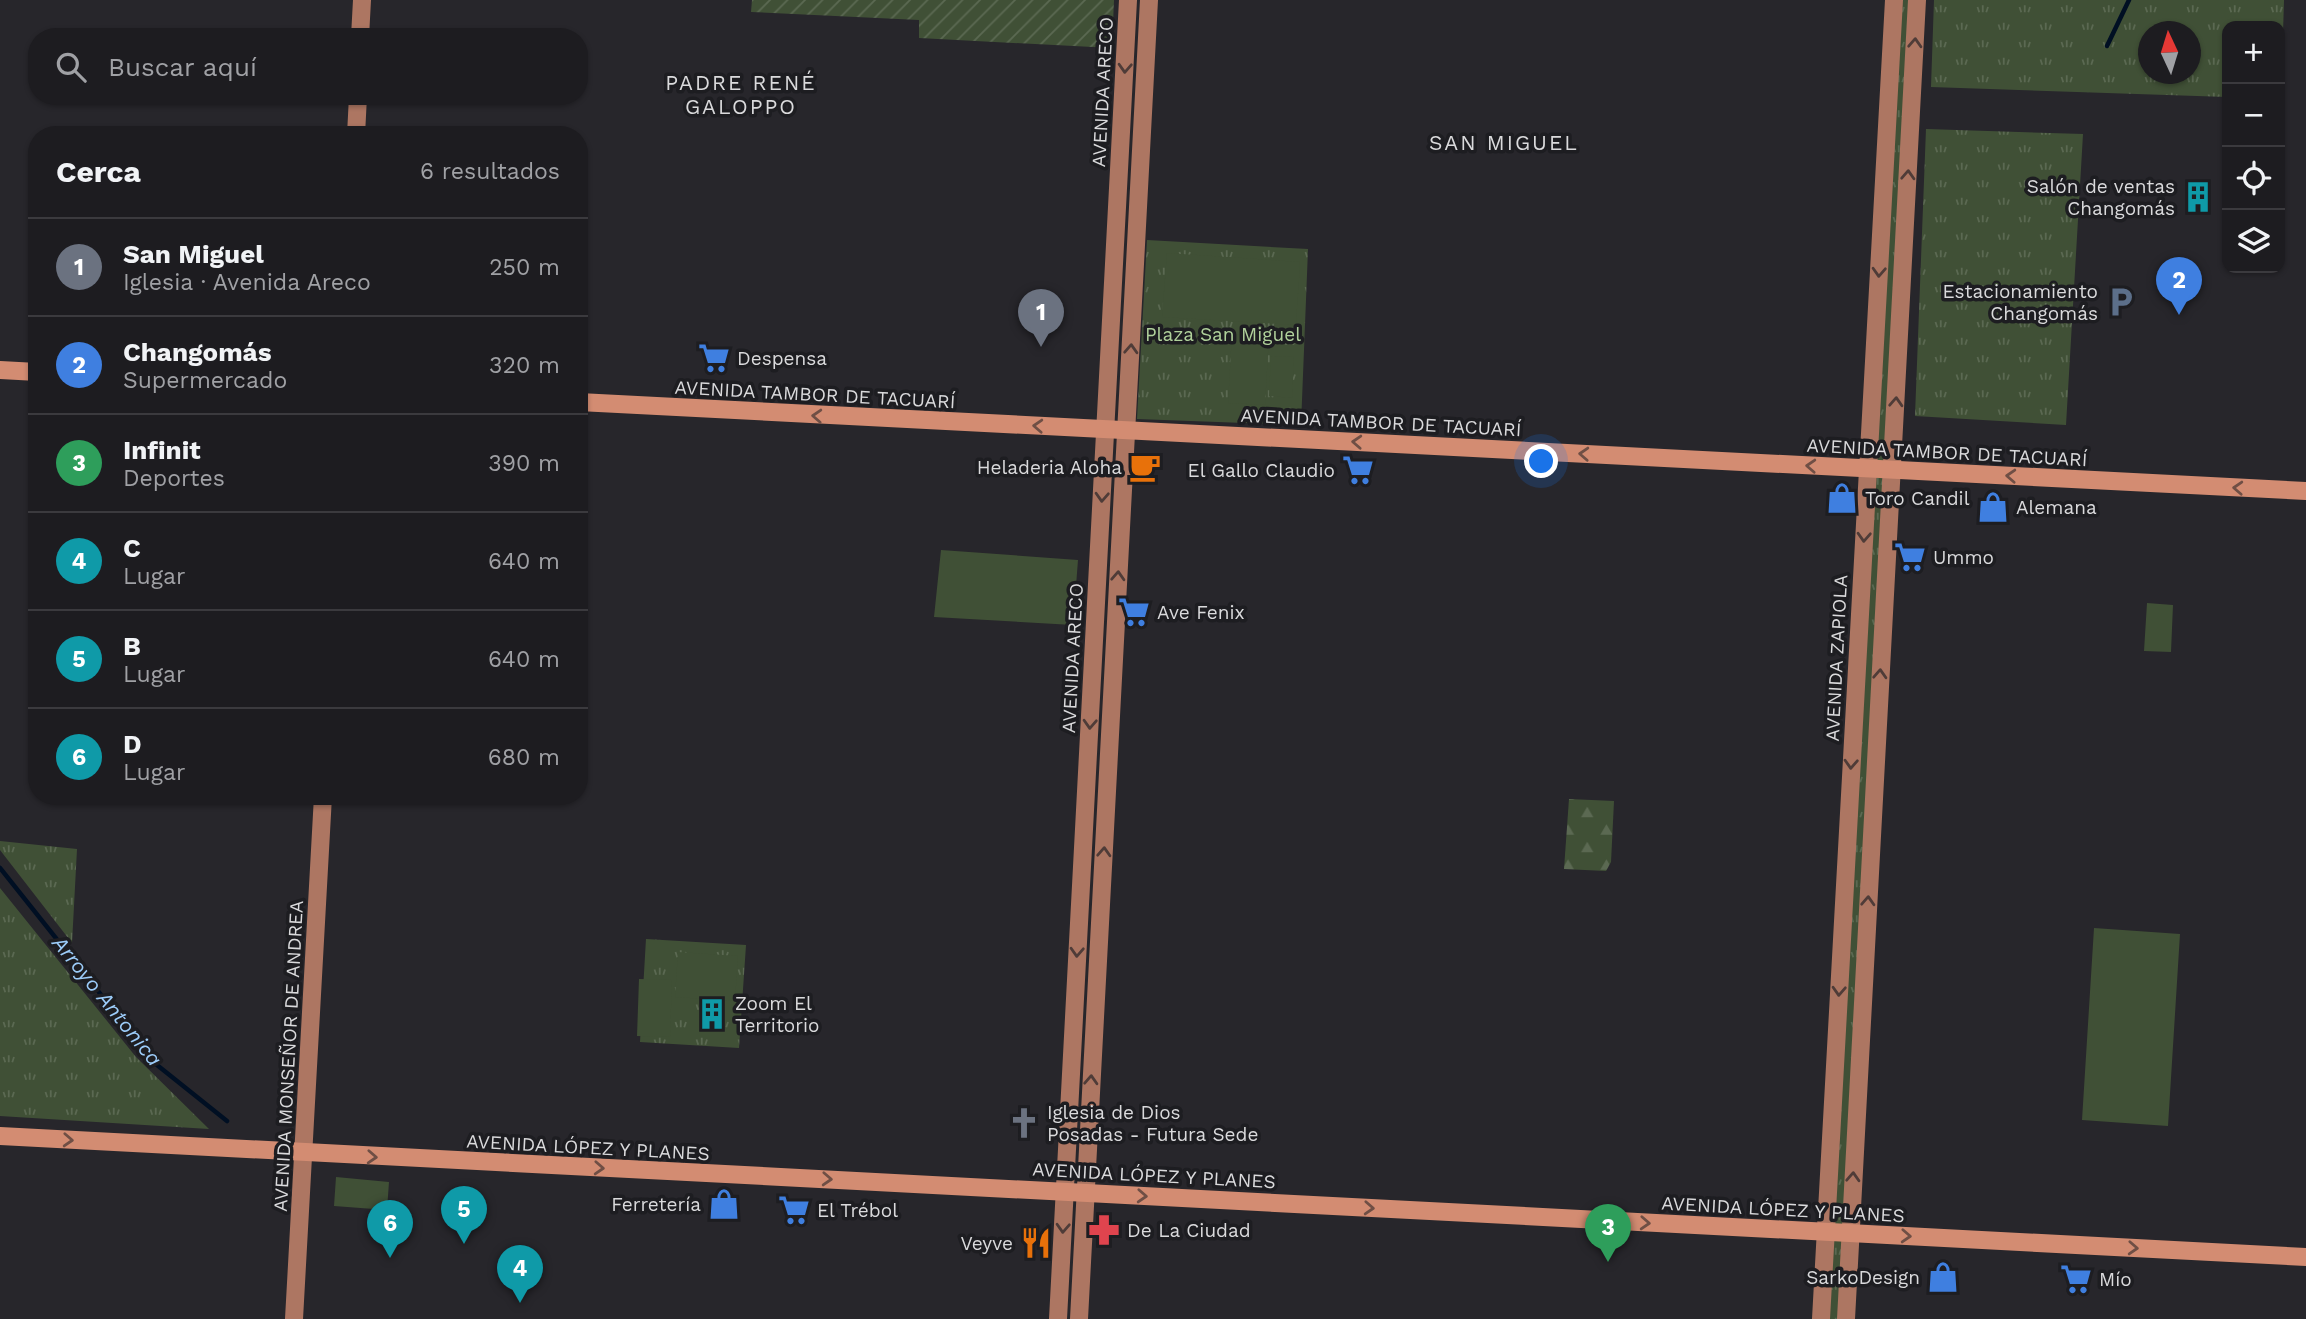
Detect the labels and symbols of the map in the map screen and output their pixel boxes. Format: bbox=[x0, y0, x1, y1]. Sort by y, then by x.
street label: AVENIDA ARECO bbox=[1087, 16, 1118, 168]
north arrow bbox=[2138, 21, 2201, 84]
one-way arrow bbox=[1907, 37, 1922, 48]
one-way arrow bbox=[1117, 63, 1132, 74]
district label: PADRE RENÉ GALOPPO bbox=[665, 70, 817, 119]
district label: SAN MIGUEL bbox=[1429, 130, 1579, 155]
one-way arrow bbox=[1900, 169, 1915, 180]
place label: Salón de ventas Changomás bbox=[2027, 175, 2175, 220]
building icon: Salón de ventas Changomás bbox=[2181, 180, 2215, 214]
pin: 2 bbox=[2156, 257, 2202, 315]
one-way arrow bbox=[1872, 267, 1887, 278]
place label: Estacionamiento Changomás bbox=[1942, 280, 2098, 325]
parking icon: Estacionamiento Changomás bbox=[2104, 285, 2138, 319]
pin: 1 bbox=[1018, 289, 1064, 347]
park label: Plaza San Miguel bbox=[1145, 323, 1301, 346]
supermarket icon: Despensa bbox=[697, 341, 731, 375]
one-way arrow bbox=[1123, 343, 1138, 354]
place label: Despensa bbox=[737, 347, 827, 370]
street label: AVENIDA TAMBOR DE TACUARÍ bbox=[674, 376, 956, 413]
one-way arrow bbox=[1888, 396, 1903, 407]
street label: AVENIDA TAMBOR DE TACUARÍ bbox=[1240, 404, 1522, 441]
one-way arrow bbox=[811, 408, 822, 423]
one-way arrow bbox=[1032, 419, 1043, 434]
street label: AVENIDA TAMBOR DE TACUARÍ bbox=[1806, 434, 2088, 471]
one-way arrow bbox=[1351, 435, 1362, 450]
your location bbox=[1524, 444, 1558, 478]
one-way arrow bbox=[1579, 446, 1590, 461]
cafe icon: Heladeria Aloha bbox=[1128, 450, 1162, 484]
supermarket icon: El Gallo Claudio bbox=[1341, 453, 1375, 487]
place label: Heladeria Aloha bbox=[977, 456, 1122, 479]
one-way arrow bbox=[1806, 458, 1817, 473]
place label: El Gallo Claudio bbox=[1188, 459, 1335, 482]
one-way arrow bbox=[2005, 469, 2016, 484]
one-way arrow bbox=[2232, 480, 2243, 495]
shop icon: Toro Candil bbox=[1825, 481, 1859, 515]
place label: Toro Candil bbox=[1865, 487, 1970, 510]
shop icon: Alemana bbox=[1976, 490, 2010, 524]
one-way arrow bbox=[1095, 492, 1110, 503]
place label: Alemana bbox=[2016, 496, 2097, 519]
one-way arrow bbox=[1857, 531, 1872, 542]
supermarket icon: Ummo bbox=[1893, 540, 1927, 574]
place label: Ummo bbox=[1933, 546, 1994, 569]
one-way arrow bbox=[1111, 571, 1126, 582]
street label: AVENIDA ZAPIOLA bbox=[1821, 574, 1852, 742]
street label: AVENIDA ARECO bbox=[1057, 582, 1088, 734]
supermarket icon: Ave Fenix bbox=[1117, 595, 1151, 629]
place label: Ave Fenix bbox=[1157, 601, 1245, 624]
one-way arrow bbox=[1873, 668, 1888, 679]
one-way arrow bbox=[1082, 719, 1097, 730]
one-way arrow bbox=[1844, 759, 1859, 770]
one-way arrow bbox=[1096, 847, 1111, 858]
one-way arrow bbox=[1861, 896, 1876, 907]
street label: AVENIDA MONSEÑOR DE ANDREA bbox=[269, 899, 308, 1212]
water label: Arroyo Antonica bbox=[47, 930, 168, 1071]
one-way arrow bbox=[1070, 946, 1085, 957]
one-way arrow bbox=[1832, 986, 1847, 997]
place label: Zoom El Territorio bbox=[735, 992, 819, 1037]
building icon: Zoom El Territorio bbox=[695, 997, 729, 1031]
one-way arrow bbox=[1084, 1074, 1099, 1085]
place label: Iglesia de Dios Posadas - Futura Sede bbox=[1047, 1101, 1258, 1146]
church icon: Iglesia de Dios Posadas - Futura Sede bbox=[1007, 1106, 1041, 1140]
street label: AVENIDA LÓPEZ Y PLANES bbox=[466, 1130, 710, 1165]
one-way arrow bbox=[63, 1133, 74, 1148]
one-way arrow bbox=[367, 1149, 378, 1164]
street label: AVENIDA LÓPEZ Y PLANES bbox=[1032, 1158, 1276, 1193]
one-way arrow bbox=[594, 1160, 605, 1175]
one-way arrow bbox=[821, 1172, 832, 1187]
one-way arrow bbox=[1846, 1172, 1861, 1183]
pin: 5 bbox=[441, 1186, 487, 1244]
shop icon: Ferretería bbox=[707, 1187, 741, 1221]
one-way arrow bbox=[1137, 1188, 1148, 1203]
street label: AVENIDA LÓPEZ Y PLANES bbox=[1661, 1192, 1905, 1227]
place label: Ferretería bbox=[611, 1193, 701, 1216]
supermarket icon: El Trébol bbox=[777, 1193, 811, 1227]
place label: El Trébol bbox=[817, 1199, 898, 1222]
pin: 6 bbox=[367, 1200, 413, 1258]
one-way arrow bbox=[1364, 1200, 1375, 1215]
pin: 3 bbox=[1585, 1204, 1631, 1262]
pharmacy icon: De La Ciudad bbox=[1087, 1213, 1121, 1247]
one-way arrow bbox=[1640, 1215, 1651, 1230]
place label: De La Ciudad bbox=[1127, 1219, 1251, 1242]
one-way arrow bbox=[1055, 1223, 1070, 1234]
restaurant icon: Veyve bbox=[1019, 1226, 1053, 1260]
one-way arrow bbox=[1901, 1229, 1912, 1244]
place label: Veyve bbox=[960, 1232, 1013, 1255]
one-way arrow bbox=[2128, 1241, 2139, 1256]
pin: 4 bbox=[497, 1245, 543, 1303]
shop icon: SarkoDesign bbox=[1926, 1260, 1960, 1294]
supermarket icon: Mío bbox=[2059, 1262, 2093, 1296]
place label: SarkoDesign bbox=[1806, 1266, 1920, 1289]
place label: Mío bbox=[2099, 1268, 2132, 1291]

